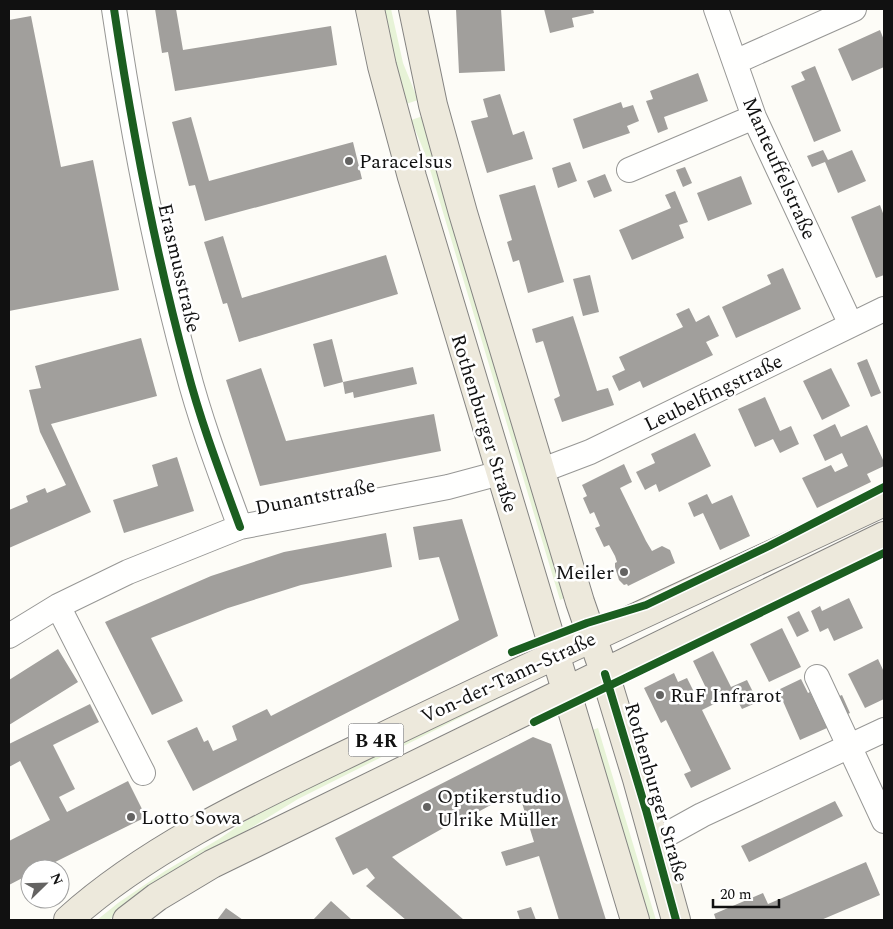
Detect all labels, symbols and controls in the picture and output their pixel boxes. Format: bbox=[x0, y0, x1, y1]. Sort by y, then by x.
street label: Manteuffelstraße bbox=[734, 92, 824, 244]
place label: Paracelsus bbox=[359, 147, 453, 177]
marker: Paracelsus bbox=[343, 155, 355, 167]
street label: Erasmusstraße bbox=[150, 201, 208, 336]
street label: Rothenburger Straße bbox=[443, 330, 525, 516]
street label: Leubelfingstraße bbox=[639, 346, 788, 440]
street label: Dunantstraße bbox=[252, 471, 378, 523]
place label: Meiler bbox=[555, 558, 614, 588]
marker: Meiler bbox=[618, 566, 630, 578]
street label: Von-der-Tann-Straße bbox=[416, 624, 601, 732]
place label: RuF Infrarot bbox=[670, 681, 782, 711]
marker: RuF Infrarot bbox=[654, 689, 666, 701]
street label: Rothenburger Straße bbox=[616, 699, 696, 885]
road number: B 4R bbox=[348, 724, 404, 756]
place label: Optikerstudio Ulrike Müller bbox=[437, 782, 561, 835]
marker: Optikerstudio Ulrike Müller bbox=[421, 801, 433, 813]
place label: Lotto Sowa bbox=[141, 803, 241, 833]
marker: Lotto Sowa bbox=[125, 811, 137, 823]
north arrow bbox=[20, 859, 70, 909]
text: N bbox=[45, 870, 68, 888]
scale bar bbox=[713, 876, 779, 908]
text: 20 m bbox=[720, 883, 752, 906]

